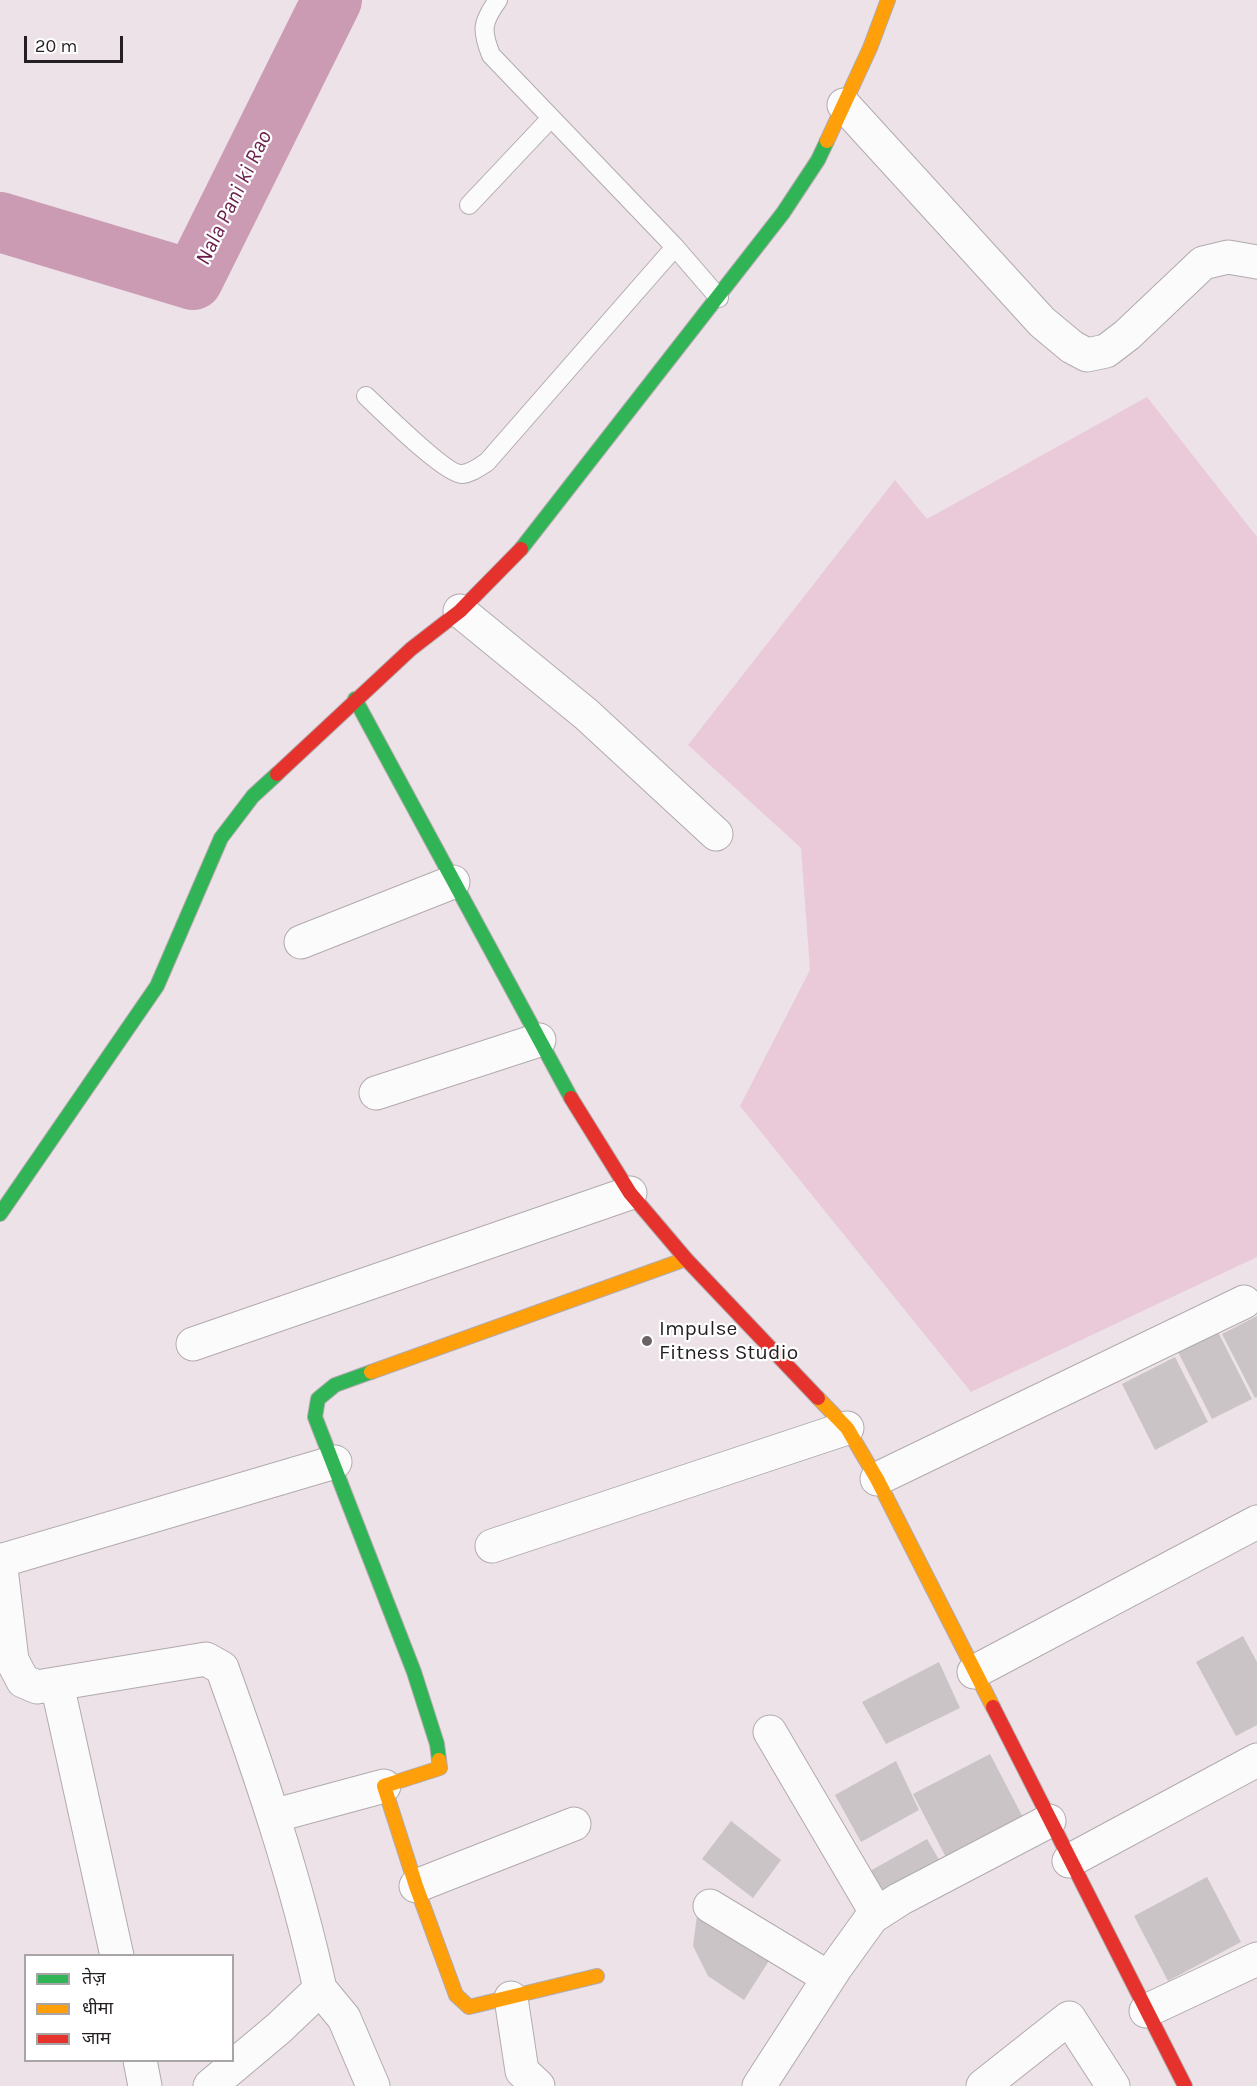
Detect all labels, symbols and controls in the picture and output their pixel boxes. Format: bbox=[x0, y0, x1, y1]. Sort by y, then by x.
scale bar bbox=[27, 24, 126, 62]
text: 20 m bbox=[35, 35, 77, 57]
water label: Nala Pani ki Rao bbox=[190, 126, 278, 270]
place label: Impulse Fitness Studio bbox=[659, 1316, 798, 1366]
marker: Impulse Fitness Studio bbox=[640, 1334, 654, 1348]
legend bbox=[24, 1954, 234, 2062]
text: तेज़ bbox=[82, 1967, 106, 1989]
text: धीमा bbox=[82, 1997, 113, 2019]
text: जाम bbox=[82, 2027, 111, 2049]

